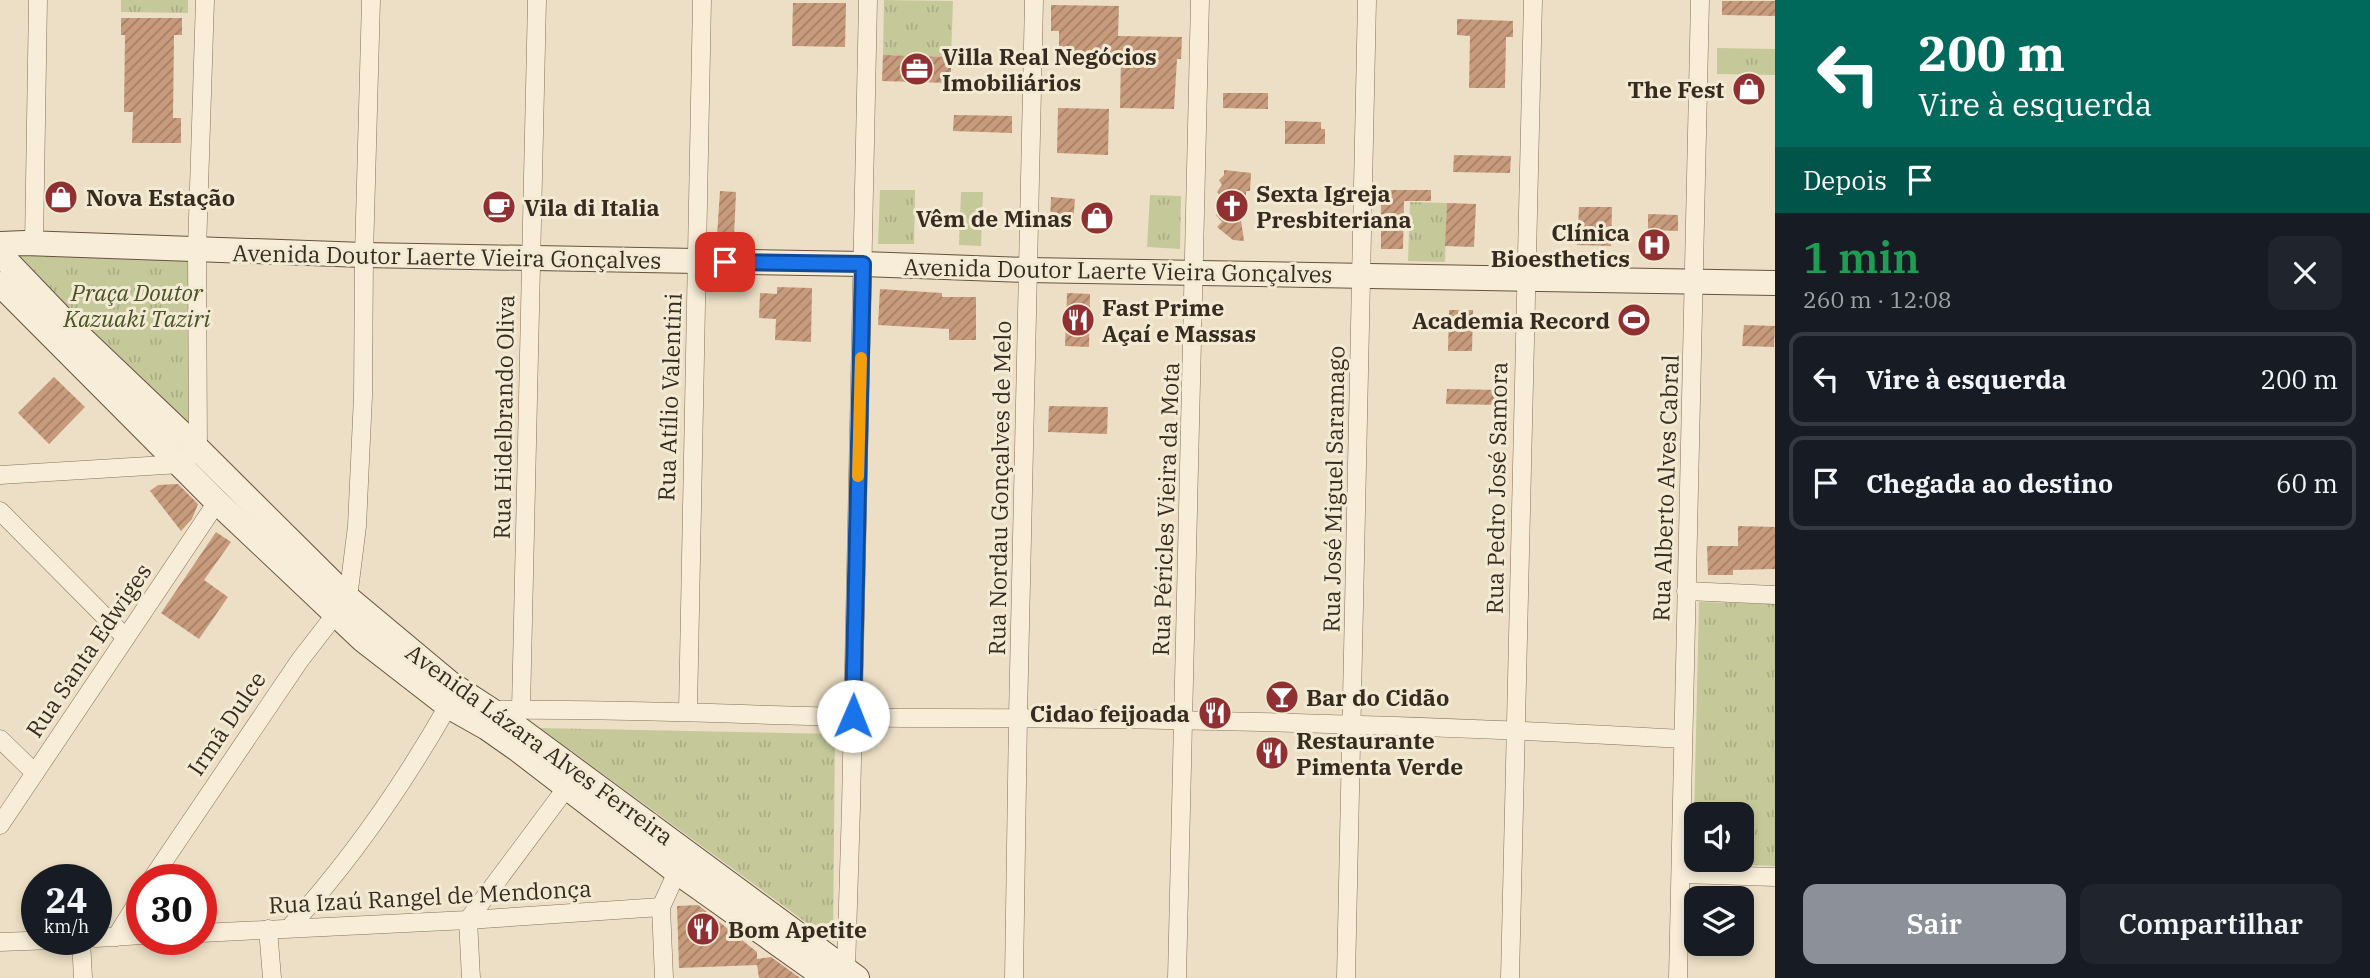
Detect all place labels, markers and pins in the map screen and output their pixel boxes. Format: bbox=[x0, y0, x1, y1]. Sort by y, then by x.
place label: Villa Real Negócios Imobiliários bbox=[942, 41, 1157, 97]
office icon: Villa Real Negócios Imobiliários bbox=[898, 50, 936, 88]
shop icon: The Fest bbox=[1730, 70, 1768, 108]
place label: The Fest bbox=[1627, 74, 1724, 104]
shop icon: Nova Estação bbox=[42, 178, 80, 216]
place label: Sexta Igreja Presbiteriana bbox=[1256, 178, 1412, 234]
place label: Nova Estação bbox=[86, 182, 235, 212]
church icon: Sexta Igreja Presbiteriana bbox=[1213, 187, 1251, 225]
cafe icon: Vila di Italia bbox=[480, 188, 518, 226]
place label: Vila di Italia bbox=[524, 192, 660, 222]
shop icon: Vêm de Minas bbox=[1078, 199, 1116, 237]
place label: Vêm de Minas bbox=[916, 203, 1072, 233]
place label: Clínica Bioesthetics bbox=[1491, 217, 1630, 273]
hospital icon: Clínica Bioesthetics bbox=[1635, 226, 1673, 264]
pin bbox=[695, 232, 755, 292]
place label: Fast Prime Açaí e Massas bbox=[1102, 292, 1256, 348]
restaurant icon: Fast Prime Açaí e Massas bbox=[1059, 301, 1097, 339]
sports icon: Academia Record bbox=[1615, 301, 1653, 339]
place label: Academia Record bbox=[1412, 305, 1610, 335]
bar icon: Bar do Cidão bbox=[1263, 678, 1301, 716]
place label: Bar do Cidão bbox=[1306, 682, 1449, 712]
restaurant icon: Cidao feijoada bbox=[1196, 694, 1234, 732]
place label: Cidao feijoada bbox=[1030, 698, 1190, 728]
place label: Restaurante Pimenta Verde bbox=[1296, 725, 1463, 781]
restaurant icon: Restaurante Pimenta Verde bbox=[1253, 734, 1291, 772]
restaurant icon: Bom Apetite bbox=[684, 910, 722, 948]
place label: Bom Apetite bbox=[728, 914, 867, 944]

